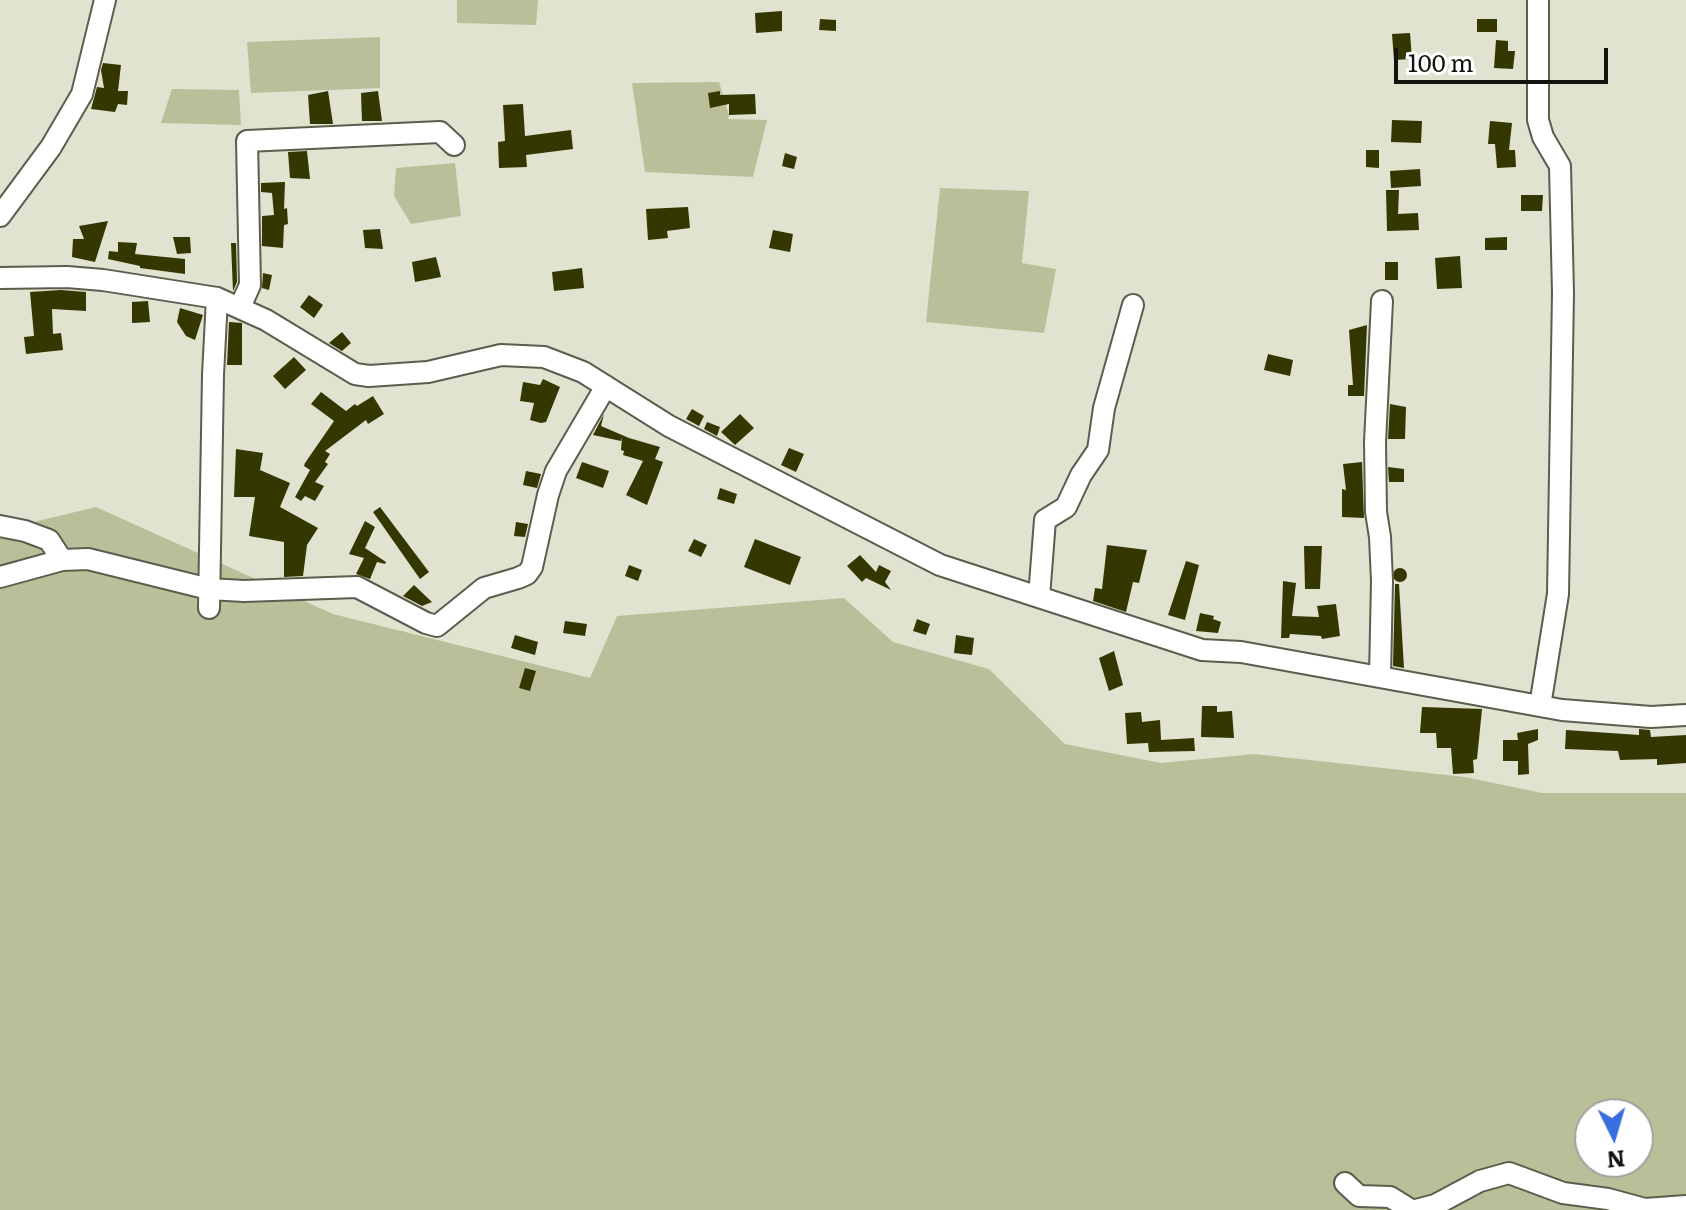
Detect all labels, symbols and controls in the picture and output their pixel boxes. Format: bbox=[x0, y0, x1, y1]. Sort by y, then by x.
scale bar bbox=[1398, 32, 1612, 82]
text: 100 m bbox=[1408, 44, 1474, 79]
north arrow bbox=[1574, 1098, 1654, 1178]
text: N bbox=[1605, 1143, 1627, 1178]

